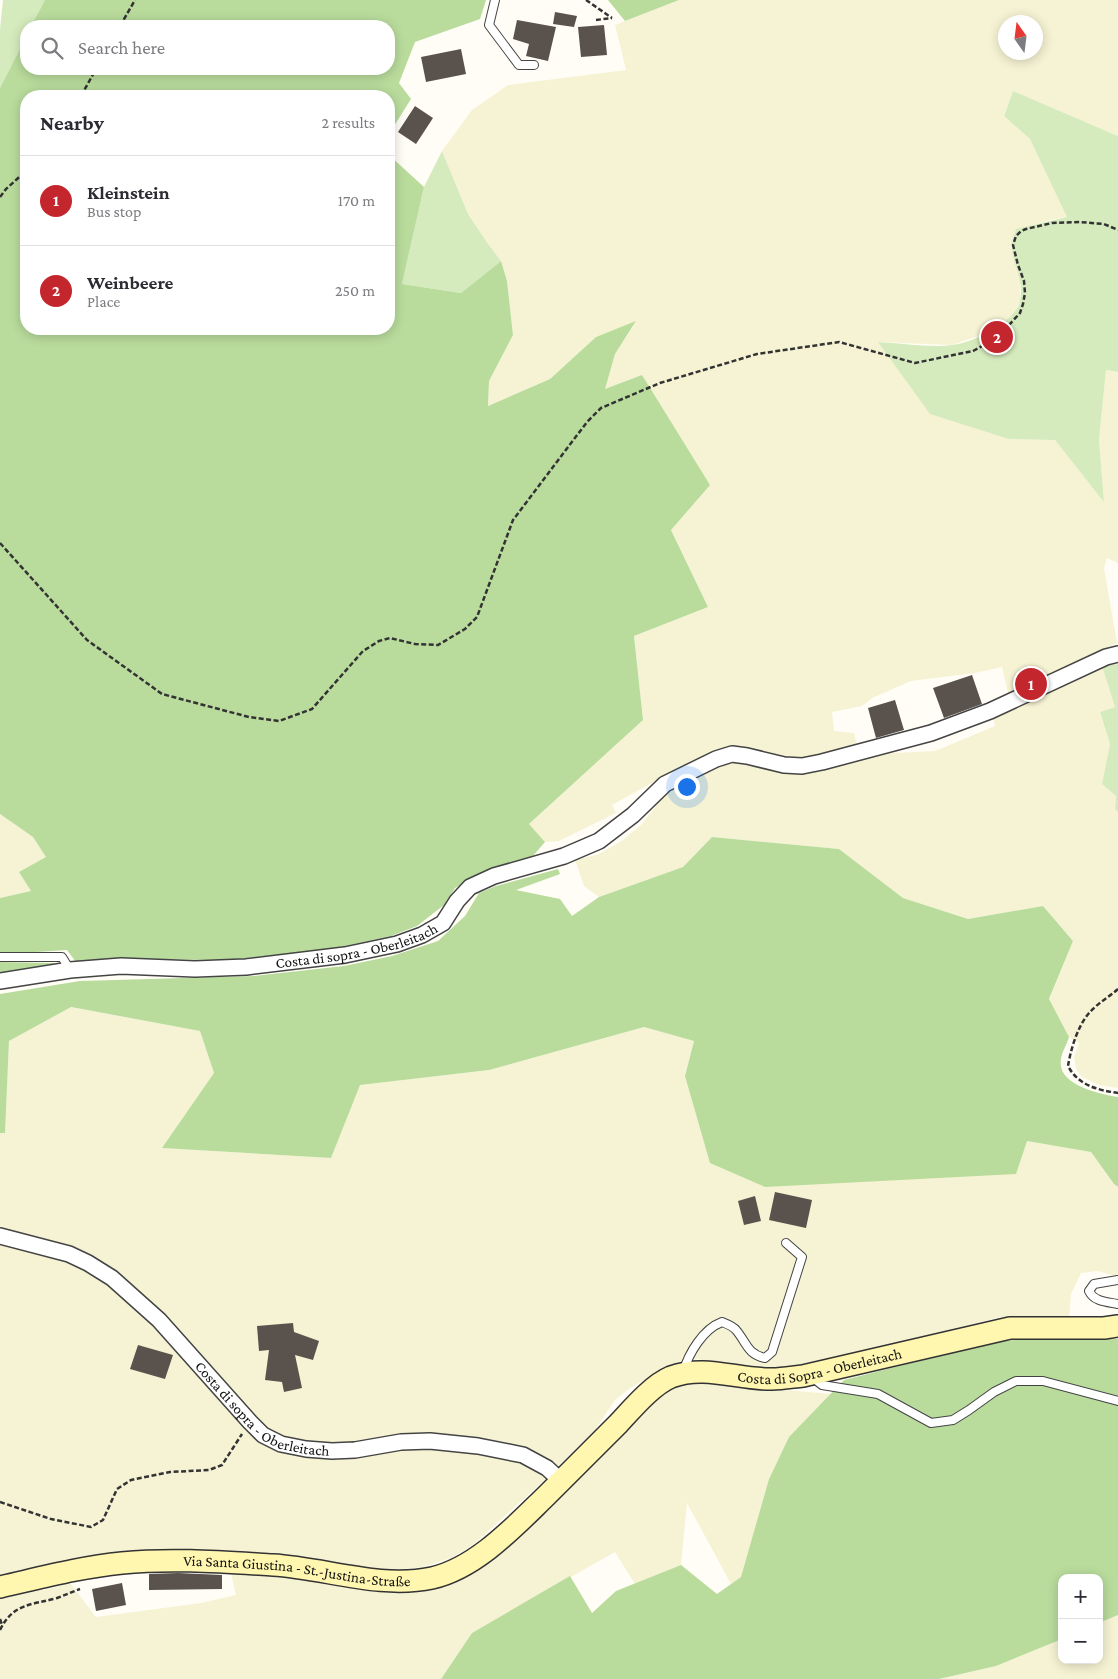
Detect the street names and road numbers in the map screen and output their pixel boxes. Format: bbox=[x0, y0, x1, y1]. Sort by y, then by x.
street label: Costa di sopra - Oberleitach bbox=[275, 920, 440, 971]
street label: Costa di Sopra - Oberleitach bbox=[736, 1345, 903, 1387]
street label: Costa di sopra - Oberleitach bbox=[192, 1358, 330, 1459]
street label: Via Santa Giustina - St.-Justina-Straße bbox=[183, 1553, 411, 1589]

